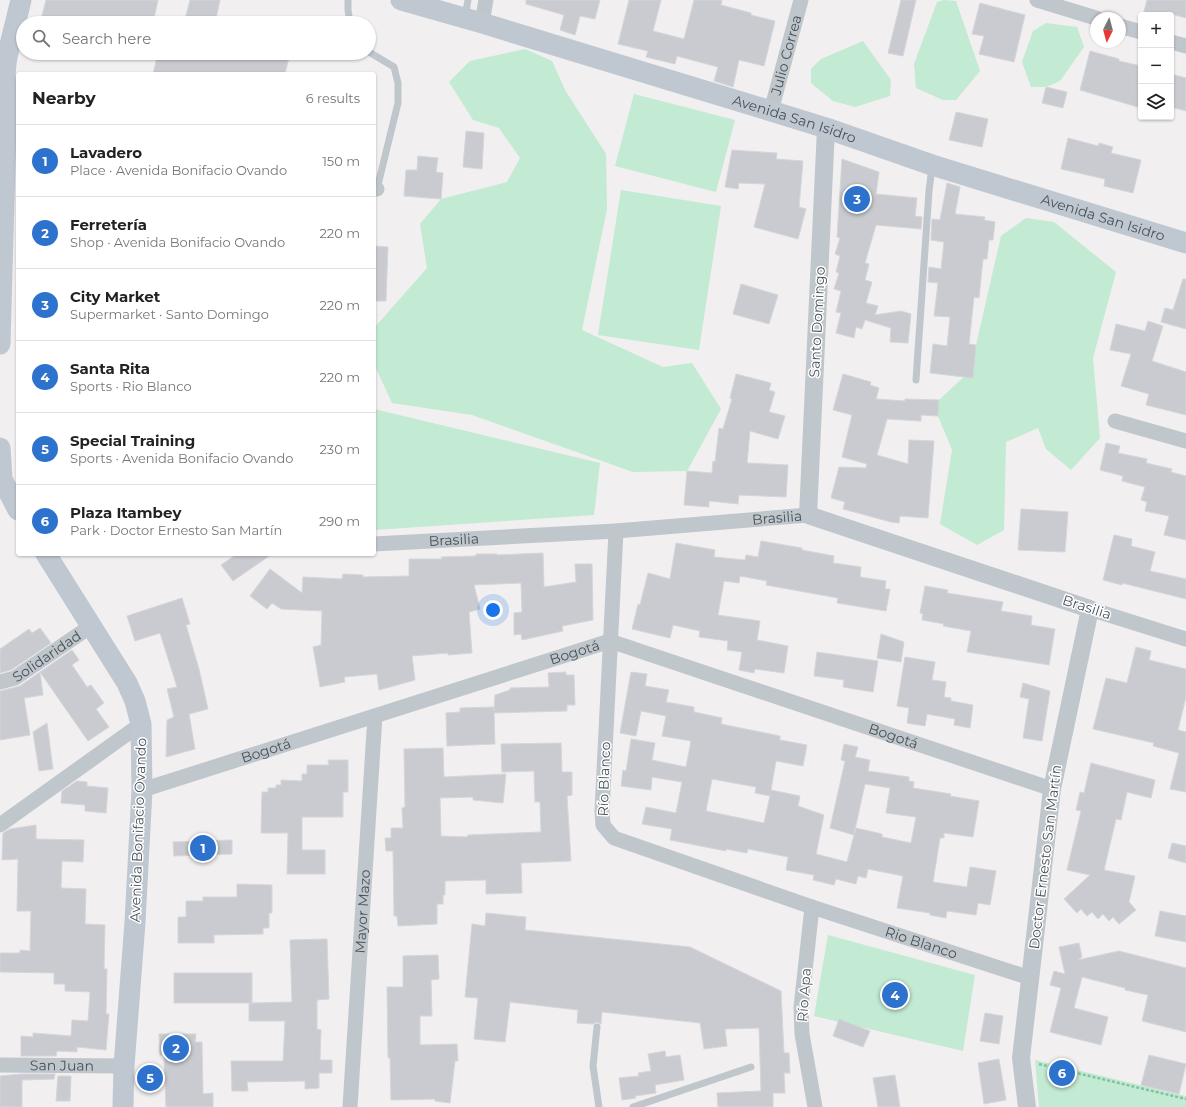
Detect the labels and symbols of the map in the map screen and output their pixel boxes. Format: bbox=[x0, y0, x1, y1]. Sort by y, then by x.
north arrow bbox=[1090, 12, 1126, 48]
street label: Julio Correa bbox=[766, 13, 806, 98]
street label: Avenida San Isidro bbox=[730, 91, 859, 147]
pin: 3 bbox=[844, 184, 870, 214]
street label: Avenida San Isidro bbox=[1039, 190, 1167, 245]
street label: Santo Domingo bbox=[805, 266, 829, 378]
street label: Brasilia bbox=[751, 507, 803, 529]
street label: Brasilia bbox=[428, 529, 479, 550]
street label: Brasilia bbox=[1060, 591, 1114, 623]
your location bbox=[483, 600, 503, 620]
street label: Solidaridad bbox=[9, 626, 85, 686]
street label: Bogotá bbox=[547, 636, 602, 669]
street label: Bogotá bbox=[866, 719, 921, 753]
street label: Bogotá bbox=[239, 734, 293, 767]
street label: Avenida Bonifacio Ovando bbox=[126, 737, 150, 923]
street label: Río Blanco bbox=[594, 741, 614, 817]
street label: Doctor Ernesto San Martín bbox=[1025, 764, 1065, 950]
pin: 1 bbox=[190, 833, 216, 863]
street label: Mayor Mazo bbox=[351, 869, 374, 954]
street label: Rio Blanco bbox=[883, 922, 960, 963]
street label: Río Apa bbox=[793, 967, 815, 1023]
pin: 4 bbox=[882, 980, 908, 1010]
pin: 2 bbox=[163, 1033, 189, 1063]
street label: San Juan bbox=[30, 1056, 94, 1075]
pin: 6 bbox=[1049, 1058, 1075, 1088]
pin: 5 bbox=[137, 1063, 163, 1093]

